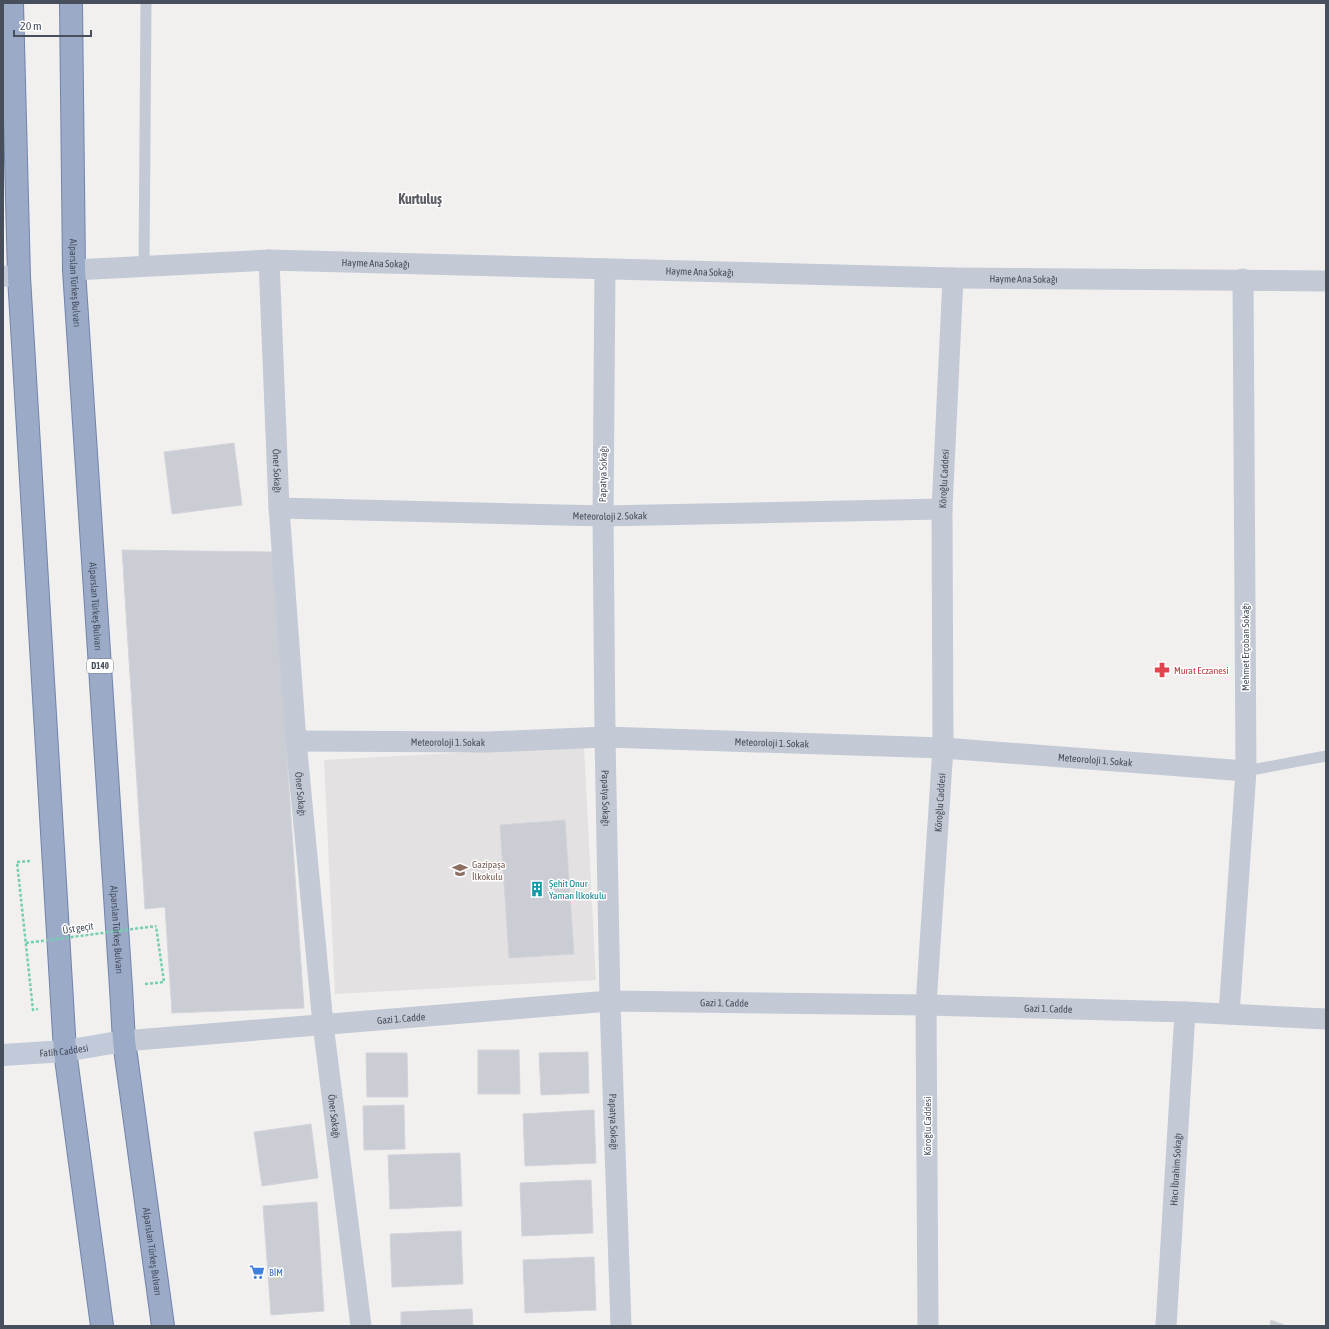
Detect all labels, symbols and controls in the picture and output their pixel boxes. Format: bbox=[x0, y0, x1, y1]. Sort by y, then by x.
scale bar bbox=[14, 12, 91, 38]
text: 20 m bbox=[20, 19, 42, 33]
district label: Kurtuluş bbox=[398, 191, 442, 207]
street label: Alparslan Türkeş Bulvarı bbox=[68, 239, 83, 327]
street label: Hayme Ana Sokağı bbox=[342, 256, 410, 269]
street label: Hayme Ana Sokağı bbox=[665, 265, 734, 278]
street label: Hayme Ana Sokağı bbox=[989, 273, 1058, 284]
street label: Papatya Sokağı bbox=[597, 446, 609, 502]
street label: Öner Sokağı bbox=[271, 449, 284, 493]
street label: Köroğlu Caddesi bbox=[937, 449, 950, 508]
street label: Meteoroloji 2. Sokak bbox=[573, 510, 648, 522]
street label: Alparslan Türkeş Bulvarı bbox=[88, 562, 104, 651]
street label: Mehmet Erçoban Sokağı bbox=[1240, 603, 1251, 691]
road number: D140 bbox=[87, 659, 113, 673]
pharmacy icon: Murat Eczanesi bbox=[1153, 661, 1171, 679]
place label: Murat Eczanesi bbox=[1174, 665, 1229, 676]
street label: Meteoroloji 1. Sokak bbox=[411, 736, 486, 747]
street label: Meteoroloji 1. Sokak bbox=[734, 736, 810, 749]
street label: Meteoroloji 1. Sokak bbox=[1058, 751, 1133, 768]
street label: Papatya Sokağı bbox=[600, 770, 612, 826]
street label: Öner Sokağı bbox=[293, 771, 309, 816]
street label: Köroğlu Caddesi bbox=[932, 773, 947, 832]
place label: Gazipaşa İlkokulu bbox=[472, 859, 506, 882]
school or university icon: Gazipaşa İlkokulu bbox=[451, 861, 469, 879]
place label: Şehit Onur Yaman İlkokulu bbox=[549, 878, 607, 901]
building icon: Şehit Onur Yaman İlkokulu bbox=[528, 880, 546, 898]
street label: Alparslan Türkeş Bulvarı bbox=[109, 885, 126, 974]
street label: Üst geçit bbox=[62, 920, 94, 936]
street label: Gazi 1. Cadde bbox=[700, 997, 749, 1008]
street label: Gazi 1. Cadde bbox=[1024, 1002, 1073, 1014]
street label: Gazi 1. Cadde bbox=[377, 1011, 426, 1026]
street label: Fatih Caddesi bbox=[39, 1042, 89, 1058]
street label: Öner Sokağı bbox=[326, 1094, 343, 1139]
street label: Papatya Sokağı bbox=[608, 1094, 621, 1150]
street label: Köroğlu Caddesi bbox=[922, 1096, 933, 1156]
street label: Hacı İbrahim Sokağı bbox=[1168, 1133, 1183, 1206]
street label: Alparslan Türkeş Bulvarı bbox=[141, 1207, 164, 1296]
supermarket icon: BİM bbox=[248, 1263, 266, 1281]
place label: BİM bbox=[269, 1267, 283, 1278]

